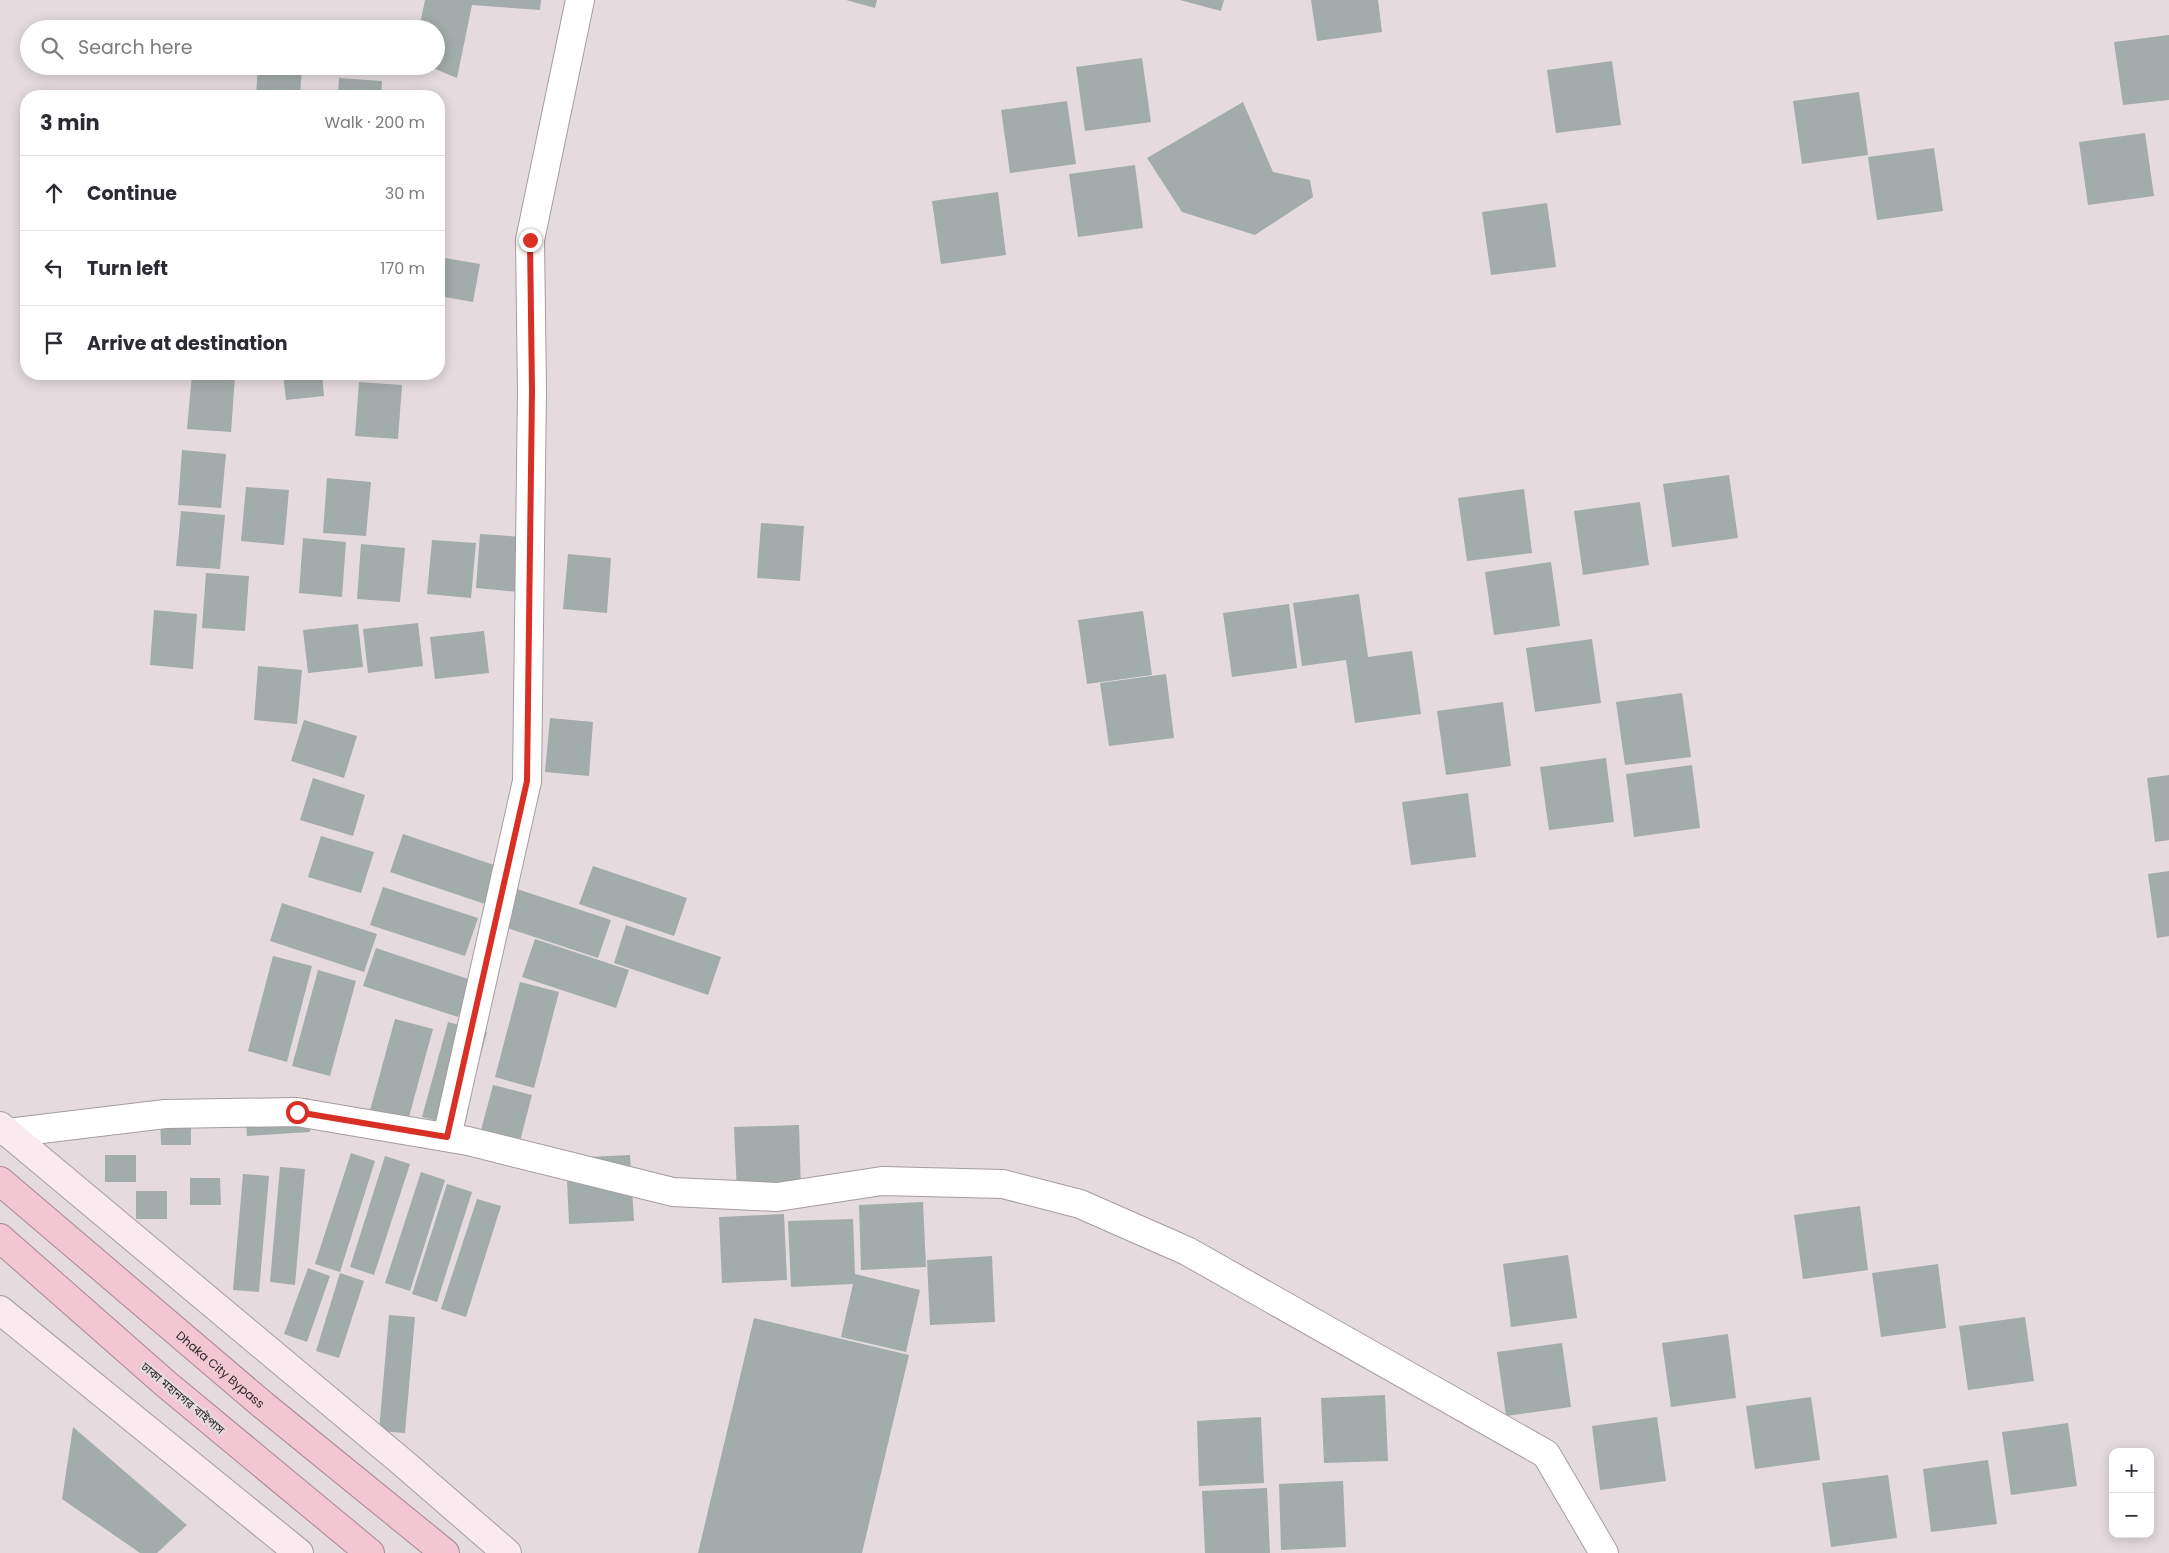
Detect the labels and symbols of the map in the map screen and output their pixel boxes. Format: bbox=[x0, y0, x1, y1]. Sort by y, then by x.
route end bbox=[519, 229, 542, 252]
route start bbox=[286, 1101, 309, 1124]
street label: Dhaka City Bypass bbox=[173, 1326, 269, 1412]
street label: ঢাকা মহানগর বাইপাস bbox=[137, 1357, 229, 1438]

